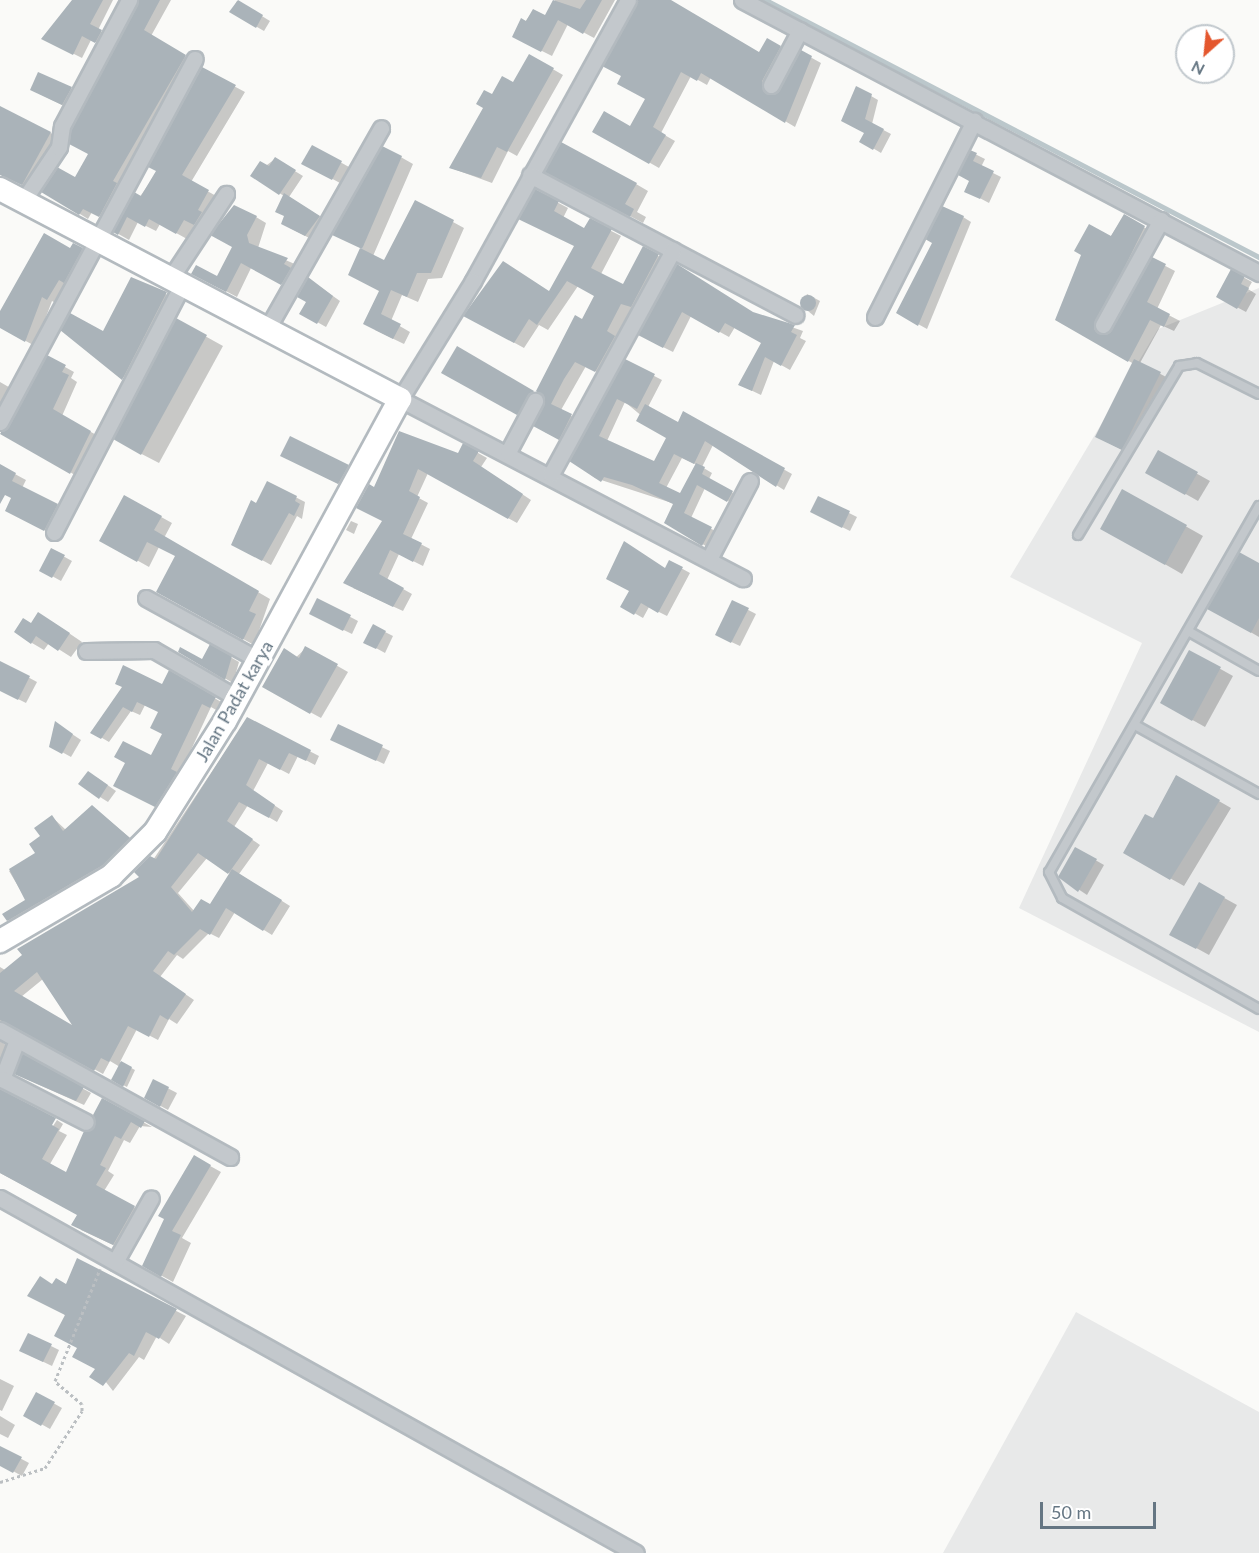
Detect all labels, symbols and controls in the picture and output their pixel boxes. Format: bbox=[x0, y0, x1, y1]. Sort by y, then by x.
north arrow bbox=[1175, 24, 1235, 84]
text: N bbox=[1188, 57, 1207, 80]
street label: Jalan Padat karya bbox=[191, 637, 277, 765]
scale bar bbox=[1043, 1490, 1158, 1528]
text: 50 m bbox=[1051, 1501, 1091, 1523]

